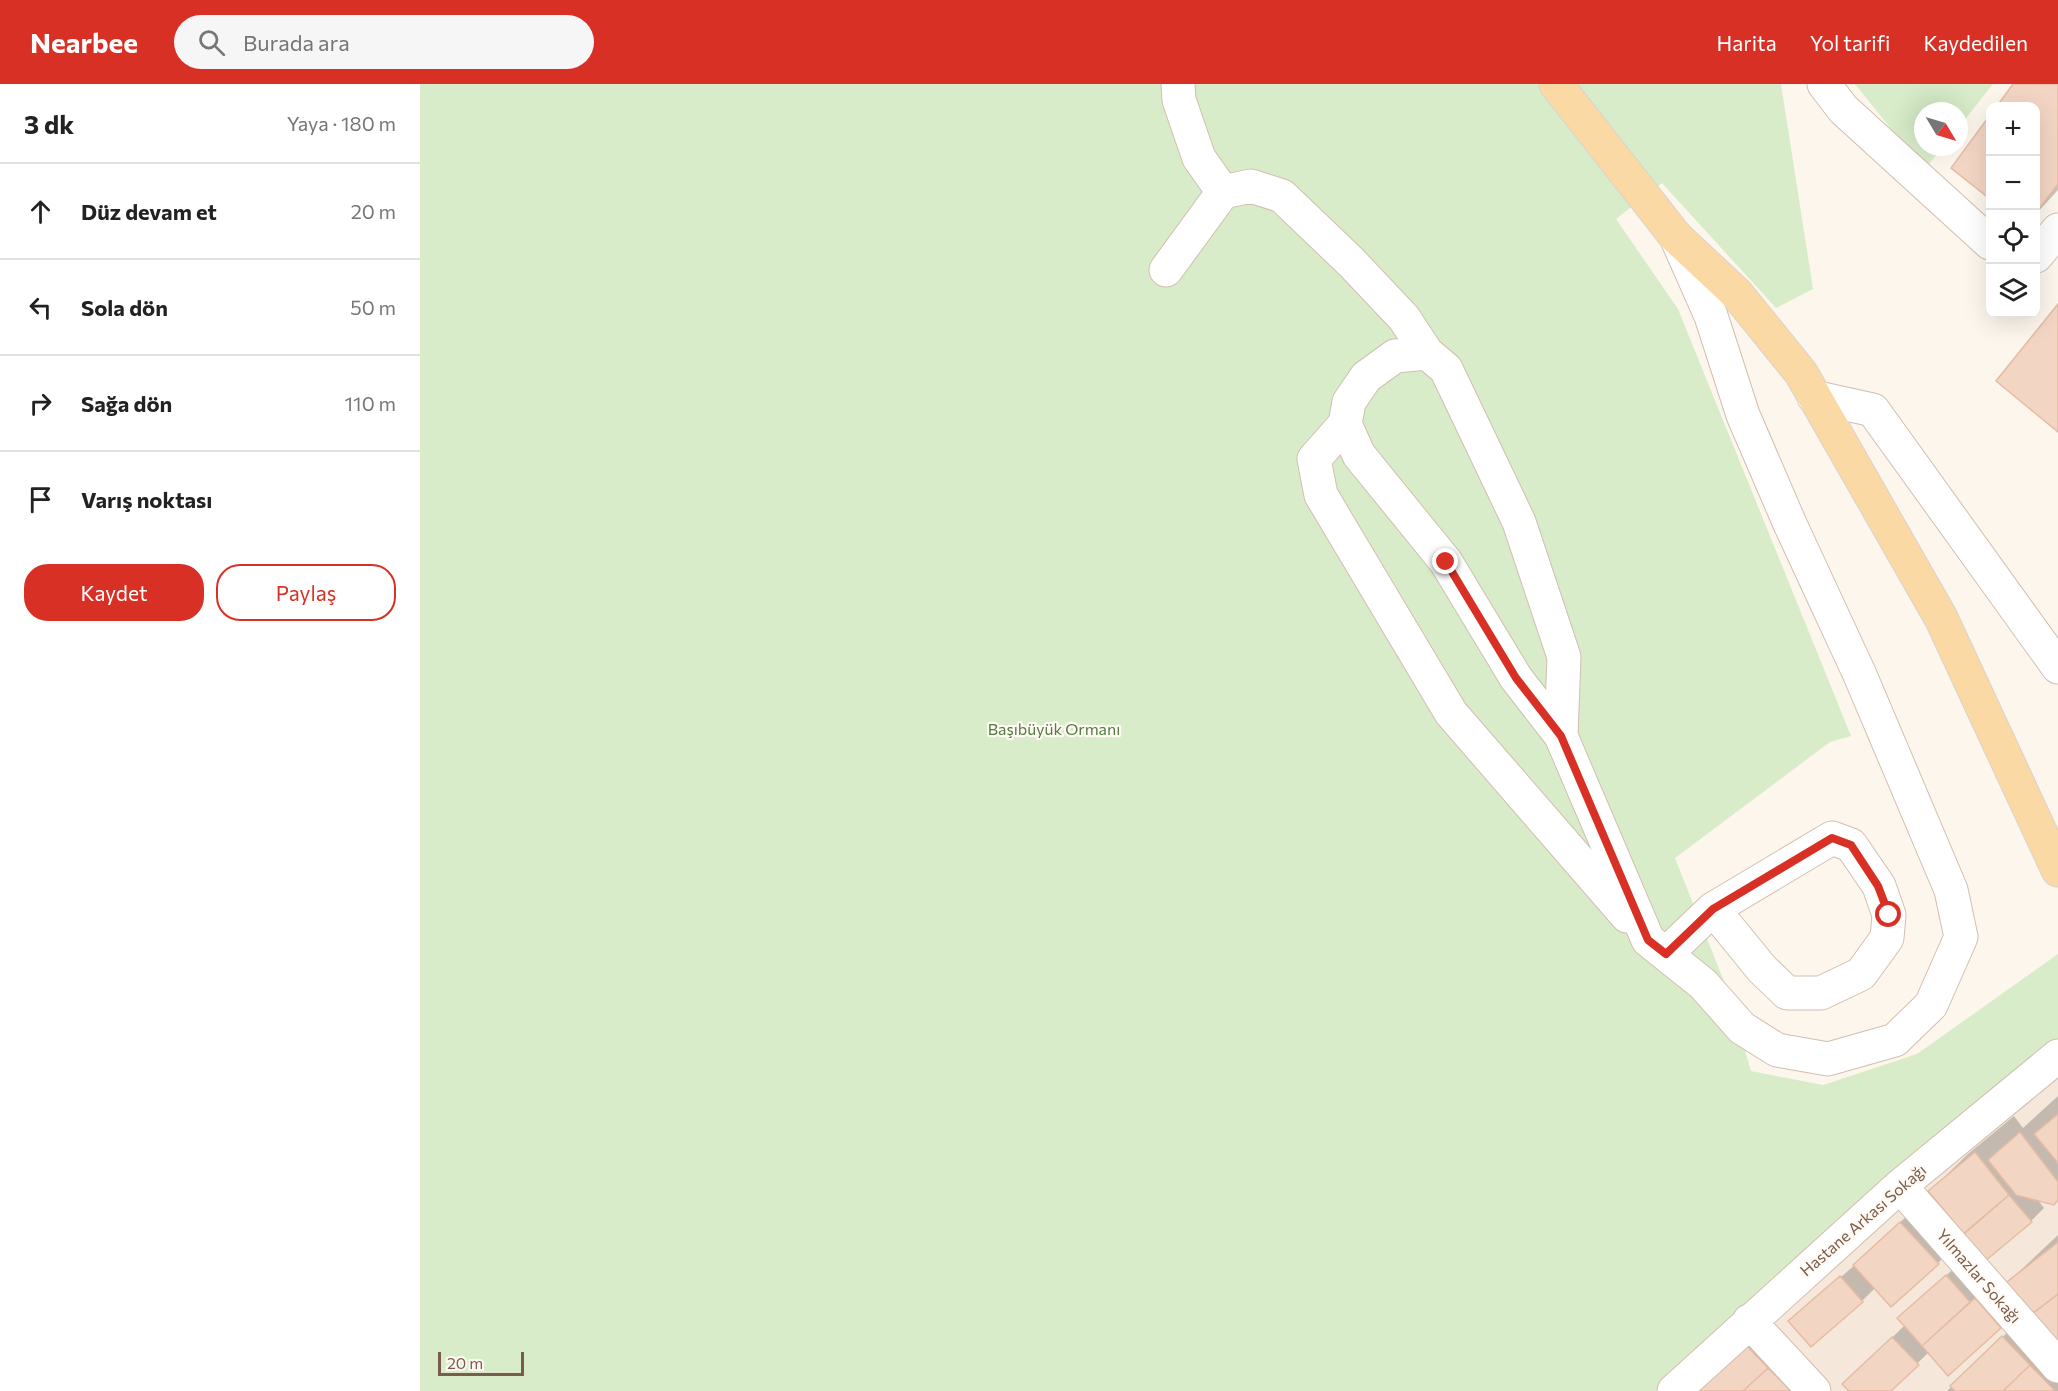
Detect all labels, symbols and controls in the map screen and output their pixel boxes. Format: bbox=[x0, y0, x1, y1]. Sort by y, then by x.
search box bbox=[174, 15, 594, 69]
text: Nearbee bbox=[30, 25, 138, 59]
icon: search bbox=[195, 26, 228, 59]
text: Burada ara bbox=[243, 29, 350, 56]
text: Harita bbox=[1717, 30, 1777, 55]
text: Yol tarifi bbox=[1810, 30, 1890, 55]
text: Kaydedilen bbox=[1923, 30, 2028, 55]
north arrow bbox=[1914, 102, 1968, 156]
map controls bbox=[1986, 102, 2040, 318]
button: + bbox=[1986, 102, 2040, 156]
text: 3 dk bbox=[24, 108, 74, 139]
text: Yaya · 180 m bbox=[287, 111, 396, 135]
button: − bbox=[1986, 156, 2040, 210]
icon: ahead bbox=[24, 195, 57, 228]
text: Düz devam et bbox=[81, 198, 217, 225]
text: 20 m bbox=[351, 199, 396, 223]
button: locate bbox=[1986, 210, 2040, 264]
button: layers bbox=[1986, 264, 2040, 318]
icon: left bbox=[24, 291, 57, 324]
text: Sola dön bbox=[81, 294, 168, 321]
text: 50 m bbox=[350, 295, 396, 319]
icon: right bbox=[24, 387, 57, 420]
text: Sağa dön bbox=[81, 390, 172, 417]
text: 110 m bbox=[345, 391, 396, 415]
icon: arrive bbox=[24, 483, 57, 516]
text: Varış noktası bbox=[81, 486, 212, 513]
route end bbox=[1432, 548, 1458, 574]
button: Kaydet bbox=[24, 564, 204, 621]
button: Paylaş bbox=[216, 564, 396, 621]
park label: Başıbüyük Ormanı bbox=[988, 719, 1120, 738]
route start bbox=[1875, 901, 1901, 927]
street label: Hastane Arkası Sokağı bbox=[1796, 1160, 1930, 1280]
street label: Yılmazlar Sokağı bbox=[1933, 1225, 2025, 1327]
scale bar bbox=[438, 1349, 524, 1376]
text: 20 m bbox=[447, 1353, 483, 1372]

